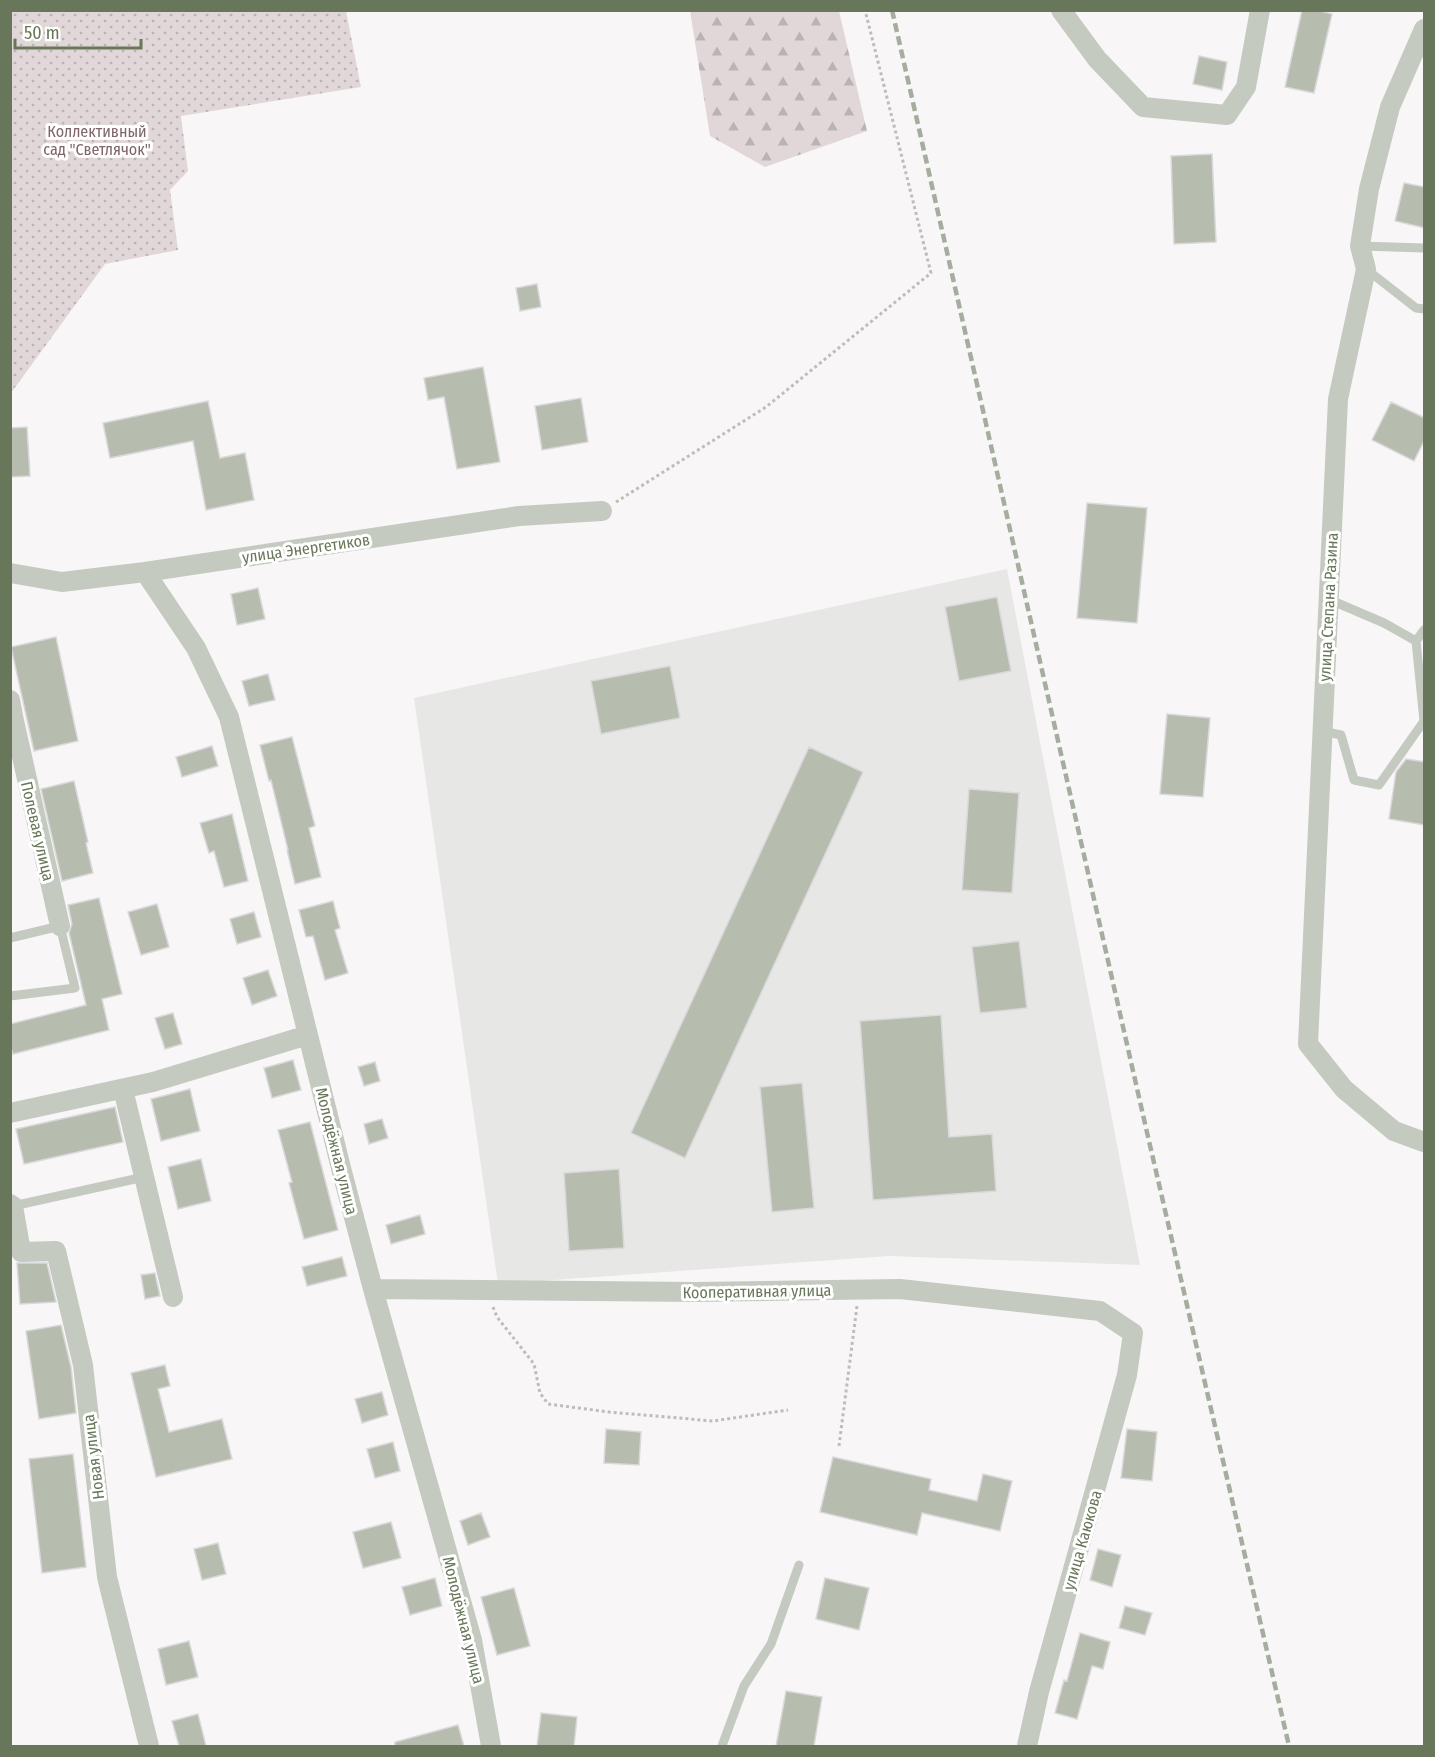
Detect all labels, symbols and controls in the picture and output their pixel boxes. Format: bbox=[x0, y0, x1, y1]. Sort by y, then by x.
scale bar bbox=[15, 12, 141, 50]
text: 50 m bbox=[24, 22, 60, 44]
park label: Коллективный сад "Светлячок" bbox=[43, 122, 151, 159]
street label: улица Энергетиков bbox=[241, 530, 371, 567]
street label: улица Степана Разина bbox=[1315, 532, 1342, 682]
street label: Полевая улица bbox=[17, 780, 58, 883]
street label: Молодёжная улица bbox=[312, 1086, 362, 1217]
street label: Кооперативная улица bbox=[682, 1281, 832, 1302]
street label: Новая улица bbox=[79, 1413, 108, 1501]
street label: улица Каюкова bbox=[1059, 1488, 1106, 1592]
street label: Молодёжная улица bbox=[439, 1555, 489, 1686]

